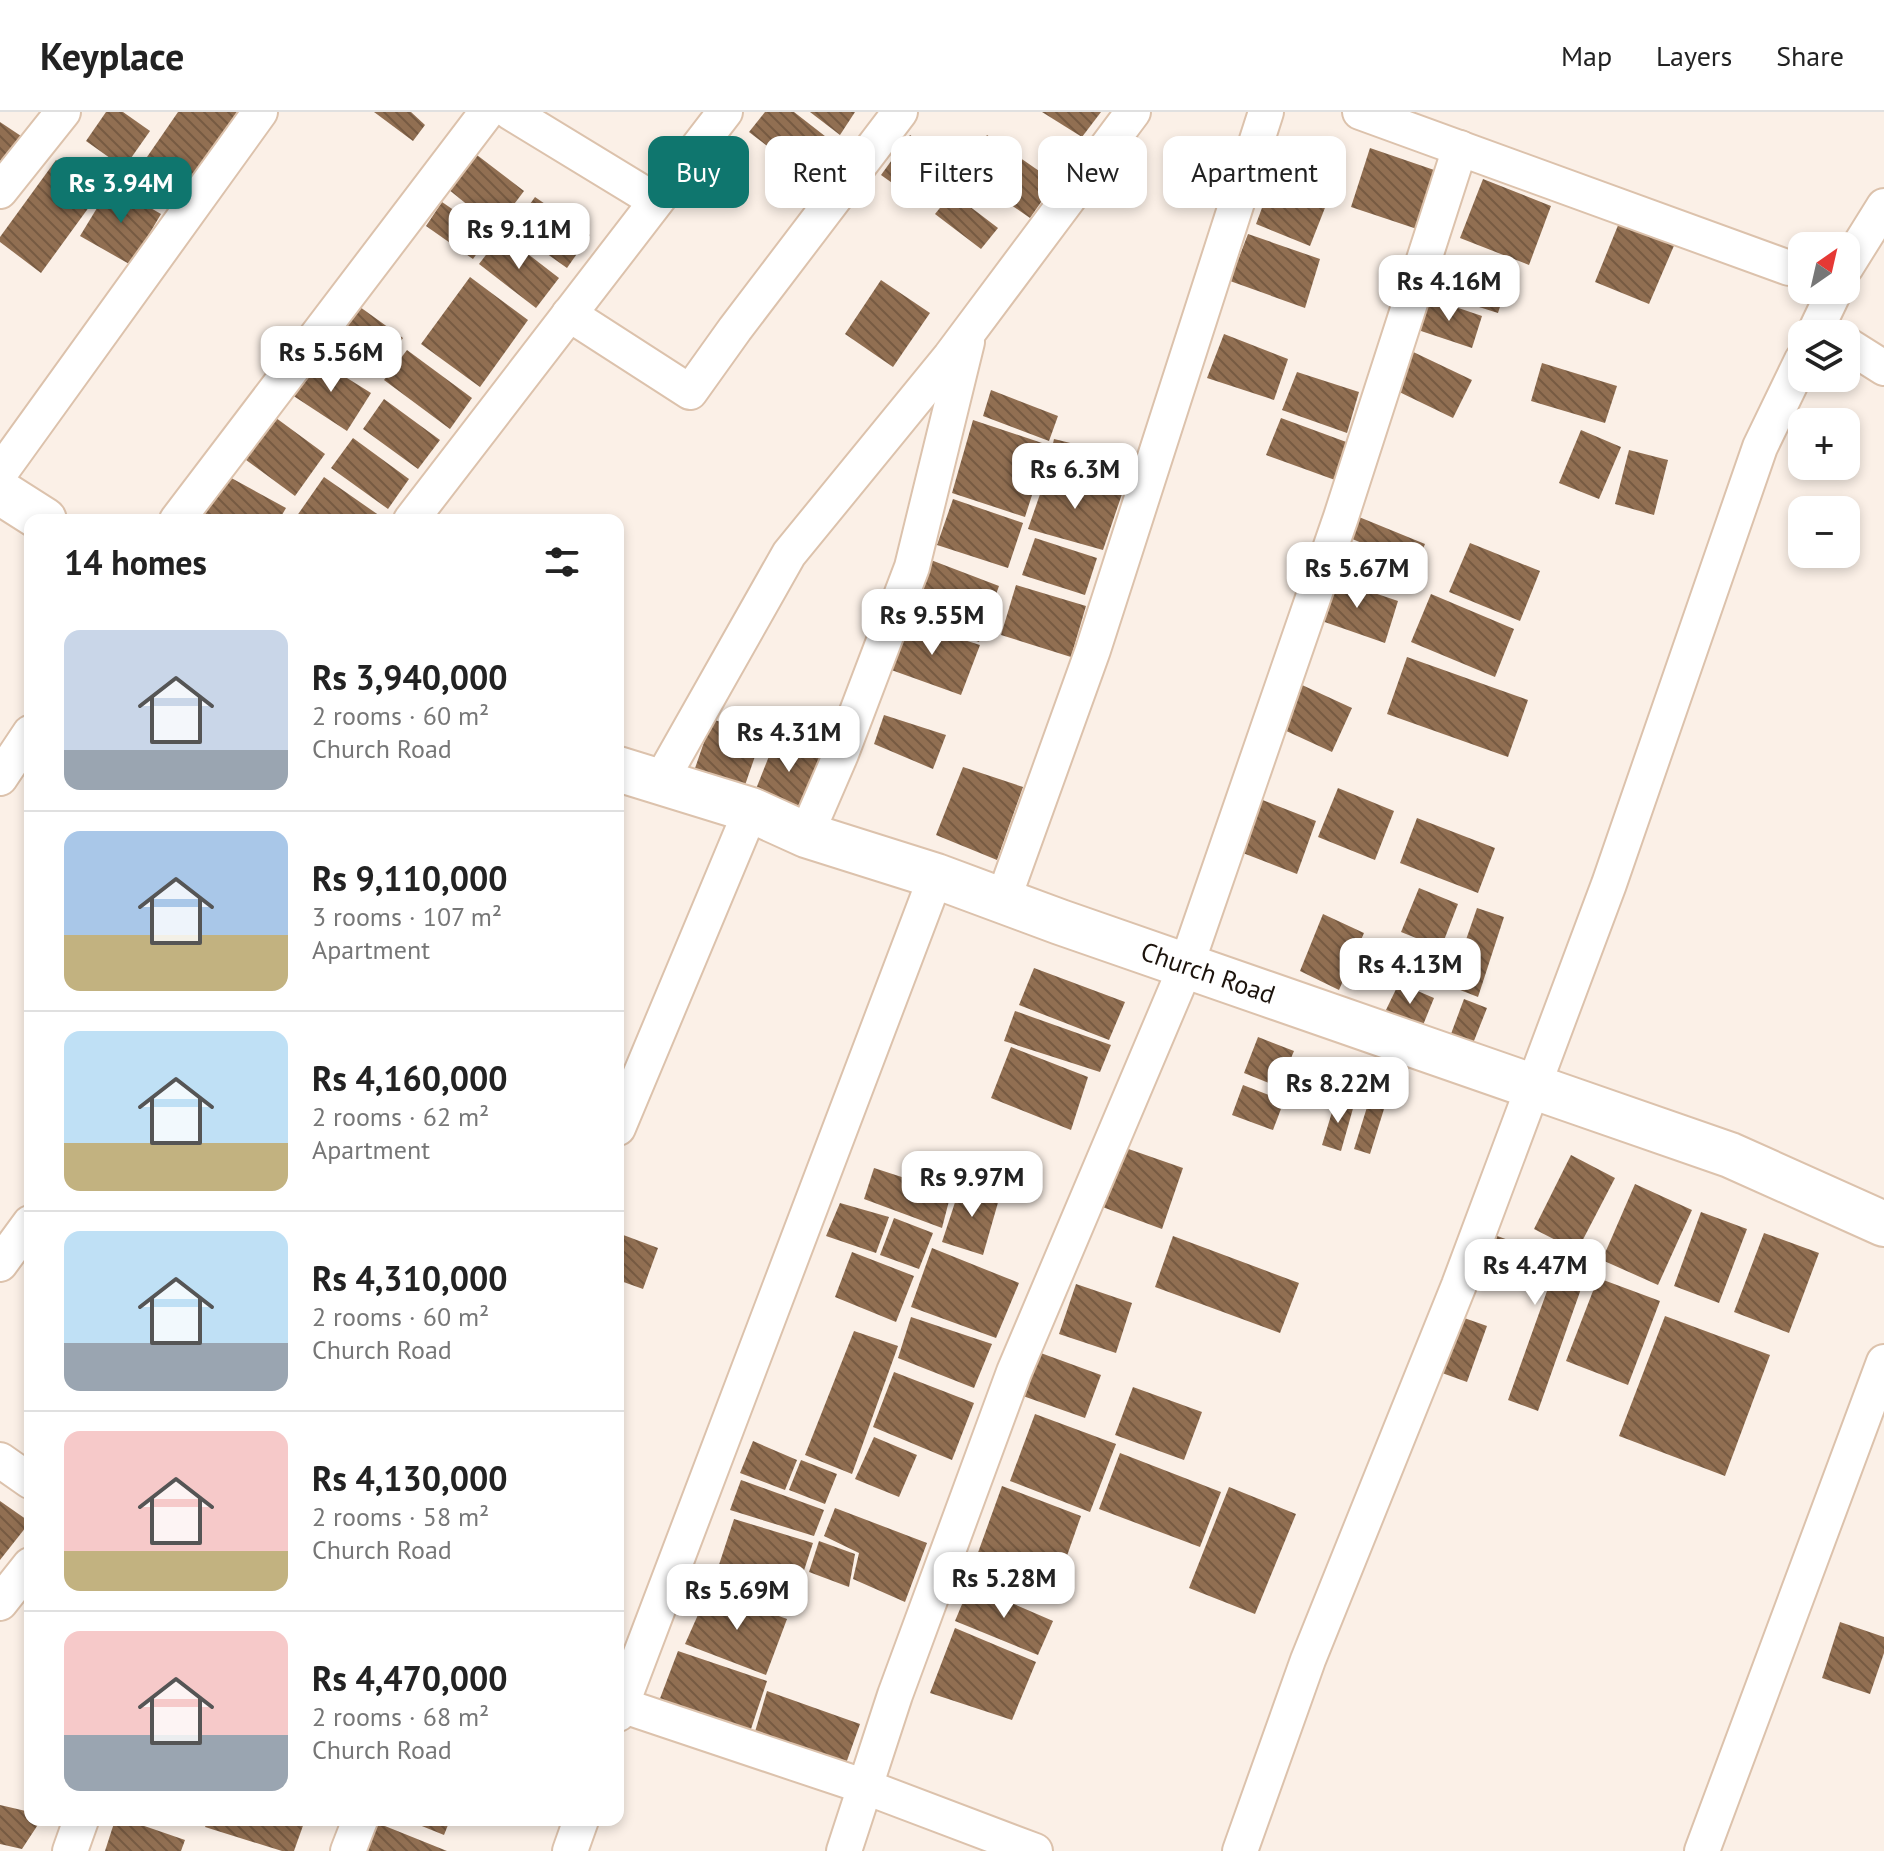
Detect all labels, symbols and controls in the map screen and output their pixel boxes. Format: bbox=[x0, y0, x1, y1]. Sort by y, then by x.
text: Keyplace bbox=[40, 31, 184, 80]
text: Map bbox=[1561, 37, 1612, 74]
text: Layers bbox=[1656, 37, 1732, 74]
text: Share bbox=[1776, 37, 1844, 74]
chip: Buy bbox=[648, 136, 749, 208]
chip: Rent bbox=[765, 136, 875, 208]
chip: Filters bbox=[891, 136, 1022, 208]
chip: New bbox=[1038, 136, 1147, 208]
chip: Apartment bbox=[1163, 136, 1346, 208]
pin: Rs 3.94M bbox=[38, 157, 204, 225]
text: Rs 3.94M bbox=[69, 166, 173, 199]
pin: Rs 9.11M bbox=[436, 203, 602, 271]
text: Rs 9.11M bbox=[467, 212, 571, 245]
north arrow bbox=[1788, 232, 1860, 304]
map controls bbox=[1788, 232, 1860, 568]
pin: Rs 4.16M bbox=[1366, 255, 1532, 323]
text: Rs 4.16M bbox=[1397, 264, 1501, 297]
button: layers bbox=[1788, 320, 1860, 392]
pin: Rs 5.56M bbox=[248, 326, 414, 394]
text: Rs 5.56M bbox=[279, 335, 383, 368]
button: + bbox=[1788, 408, 1860, 480]
pin: Rs 6.3M bbox=[1001, 443, 1149, 511]
text: Rs 6.3M bbox=[1030, 452, 1120, 485]
button: − bbox=[1788, 496, 1860, 568]
text: 14 homes bbox=[64, 540, 207, 584]
icon: filters bbox=[540, 540, 584, 584]
pin: Rs 5.67M bbox=[1274, 542, 1440, 610]
text: Rs 5.67M bbox=[1305, 551, 1409, 584]
pin: Rs 9.55M bbox=[849, 589, 1015, 657]
text: Rs 9.55M bbox=[880, 598, 984, 631]
text: Rs 3,940,000 bbox=[312, 655, 508, 699]
icon: home bbox=[128, 662, 224, 758]
text: 2 rooms · 60 m² bbox=[312, 699, 489, 732]
pin: Rs 4.31M bbox=[706, 706, 872, 774]
text: Rs 4.31M bbox=[737, 715, 841, 748]
text: Church Road bbox=[312, 732, 452, 765]
text: Rs 9,110,000 bbox=[312, 856, 508, 900]
icon: home bbox=[128, 863, 224, 959]
text: 3 rooms · 107 m² bbox=[312, 900, 502, 933]
text: Apartment bbox=[312, 933, 430, 966]
street label: Church Road bbox=[1137, 934, 1280, 1011]
pin: Rs 4.13M bbox=[1327, 938, 1493, 1006]
text: Rs 4.13M bbox=[1358, 947, 1462, 980]
text: Rs 4,160,000 bbox=[312, 1056, 508, 1100]
pin: Rs 8.22M bbox=[1255, 1057, 1421, 1125]
icon: home bbox=[128, 1063, 224, 1159]
text: Rs 8.22M bbox=[1286, 1066, 1390, 1099]
text: 2 rooms · 62 m² bbox=[312, 1100, 489, 1133]
text: Apartment bbox=[312, 1133, 430, 1166]
pin: Rs 9.97M bbox=[889, 1151, 1055, 1219]
text: Rs 9.97M bbox=[920, 1160, 1024, 1193]
pin: Rs 4.47M bbox=[1452, 1239, 1618, 1307]
text: Rs 4.47M bbox=[1483, 1248, 1587, 1281]
text: Rs 4,310,000 bbox=[312, 1256, 508, 1300]
icon: home bbox=[128, 1263, 224, 1359]
text: 2 rooms · 60 m² bbox=[312, 1300, 489, 1333]
text: Church Road bbox=[312, 1333, 452, 1366]
text: Rs 4,130,000 bbox=[312, 1456, 508, 1500]
icon: home bbox=[128, 1463, 224, 1559]
text: 2 rooms · 58 m² bbox=[312, 1500, 489, 1533]
text: Church Road bbox=[312, 1533, 452, 1566]
pin: Rs 5.28M bbox=[921, 1552, 1087, 1620]
text: Rs 5.28M bbox=[952, 1561, 1056, 1594]
pin: Rs 5.69M bbox=[654, 1564, 820, 1632]
text: Rs 5.69M bbox=[685, 1573, 789, 1606]
text: Rs 4,470,000 bbox=[312, 1656, 508, 1700]
icon: home bbox=[128, 1663, 224, 1759]
text: 2 rooms · 68 m² bbox=[312, 1700, 489, 1733]
text: Church Road bbox=[312, 1733, 452, 1766]

